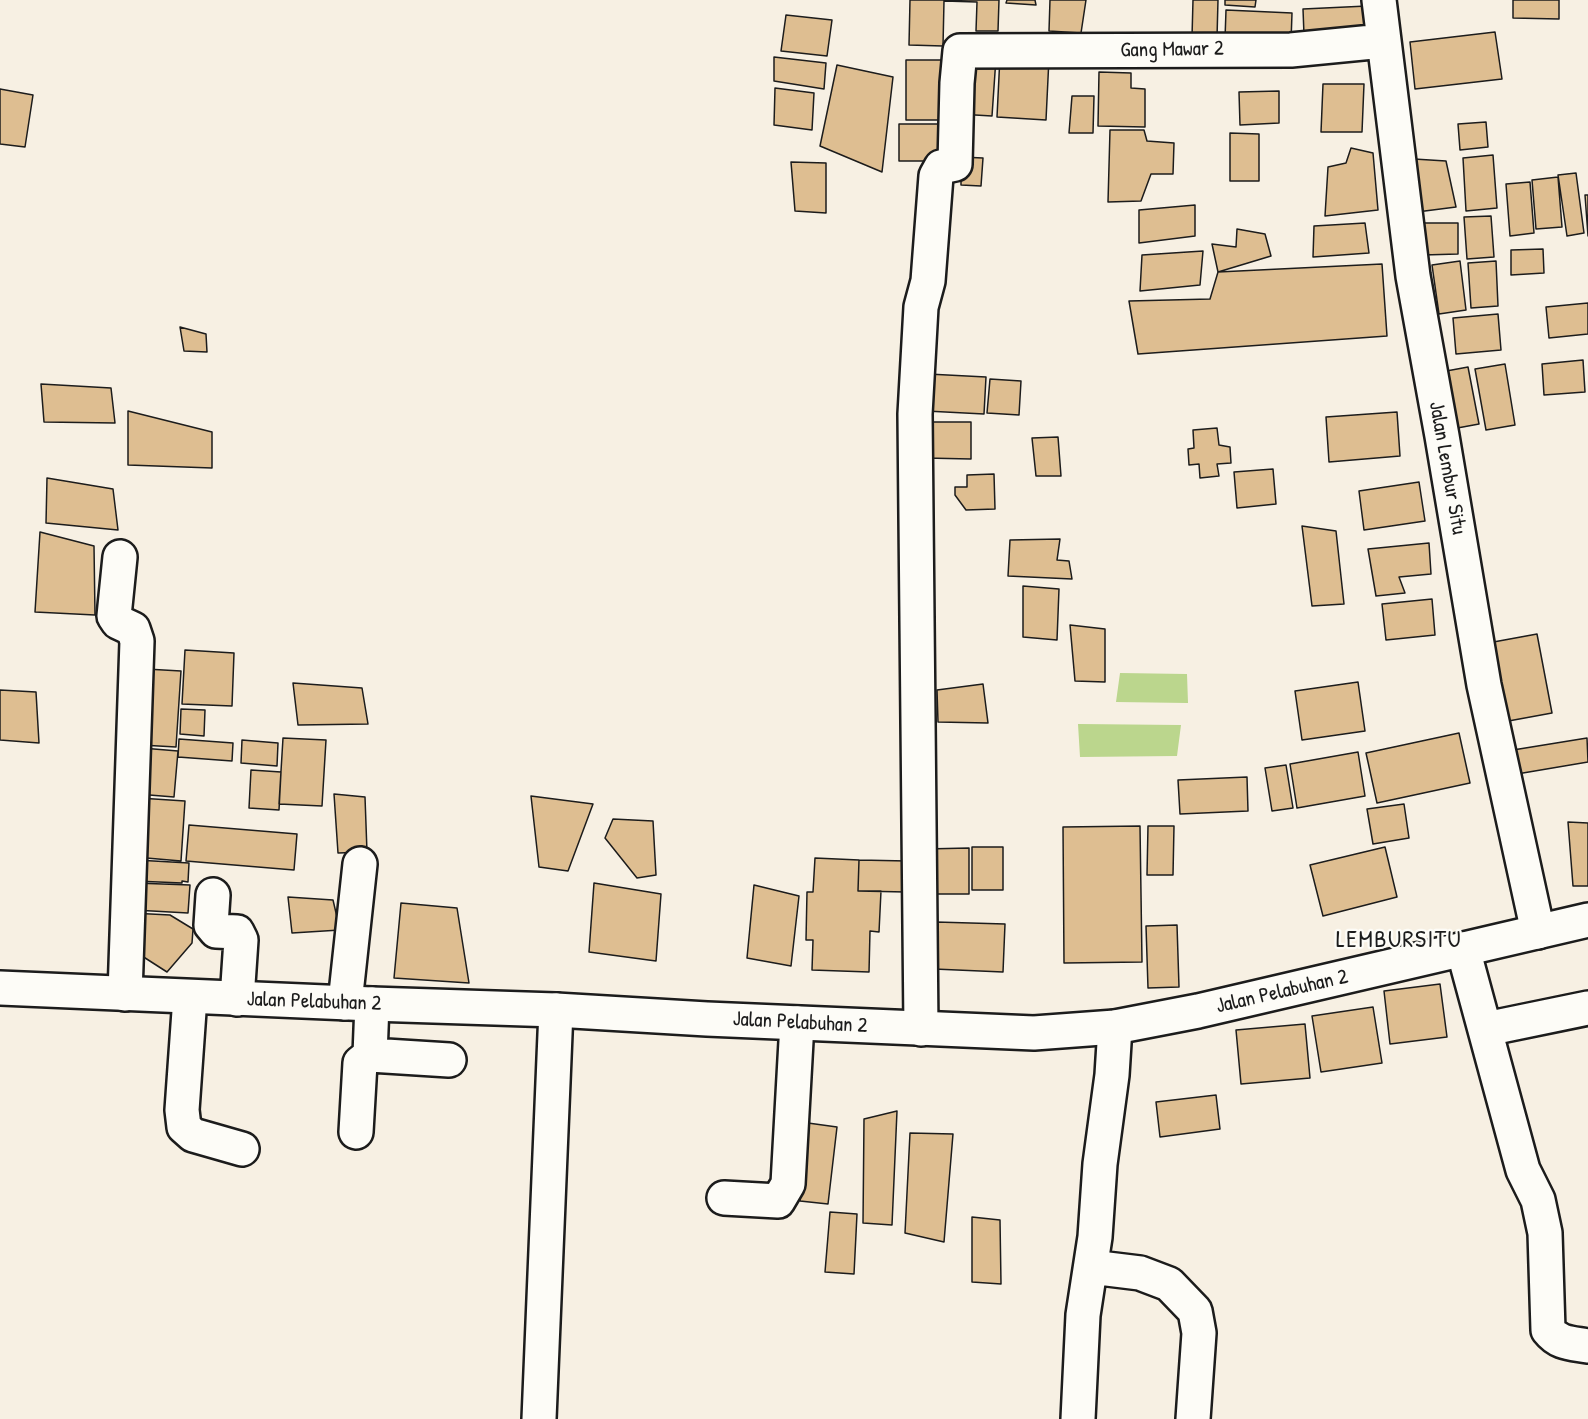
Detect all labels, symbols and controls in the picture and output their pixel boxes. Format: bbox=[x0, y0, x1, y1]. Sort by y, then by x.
street label: Gang Mawar 2 bbox=[1120, 36, 1224, 64]
street label: Jalan Lembur Situ bbox=[1423, 400, 1471, 536]
district label: LEMBURSITU bbox=[1336, 927, 1462, 955]
street label: Jalan Pelabuhan 2 bbox=[1214, 965, 1350, 1019]
street label: Jalan Pelabuhan 2 bbox=[246, 987, 382, 1017]
street label: Jalan Pelabuhan 2 bbox=[732, 1007, 868, 1039]

